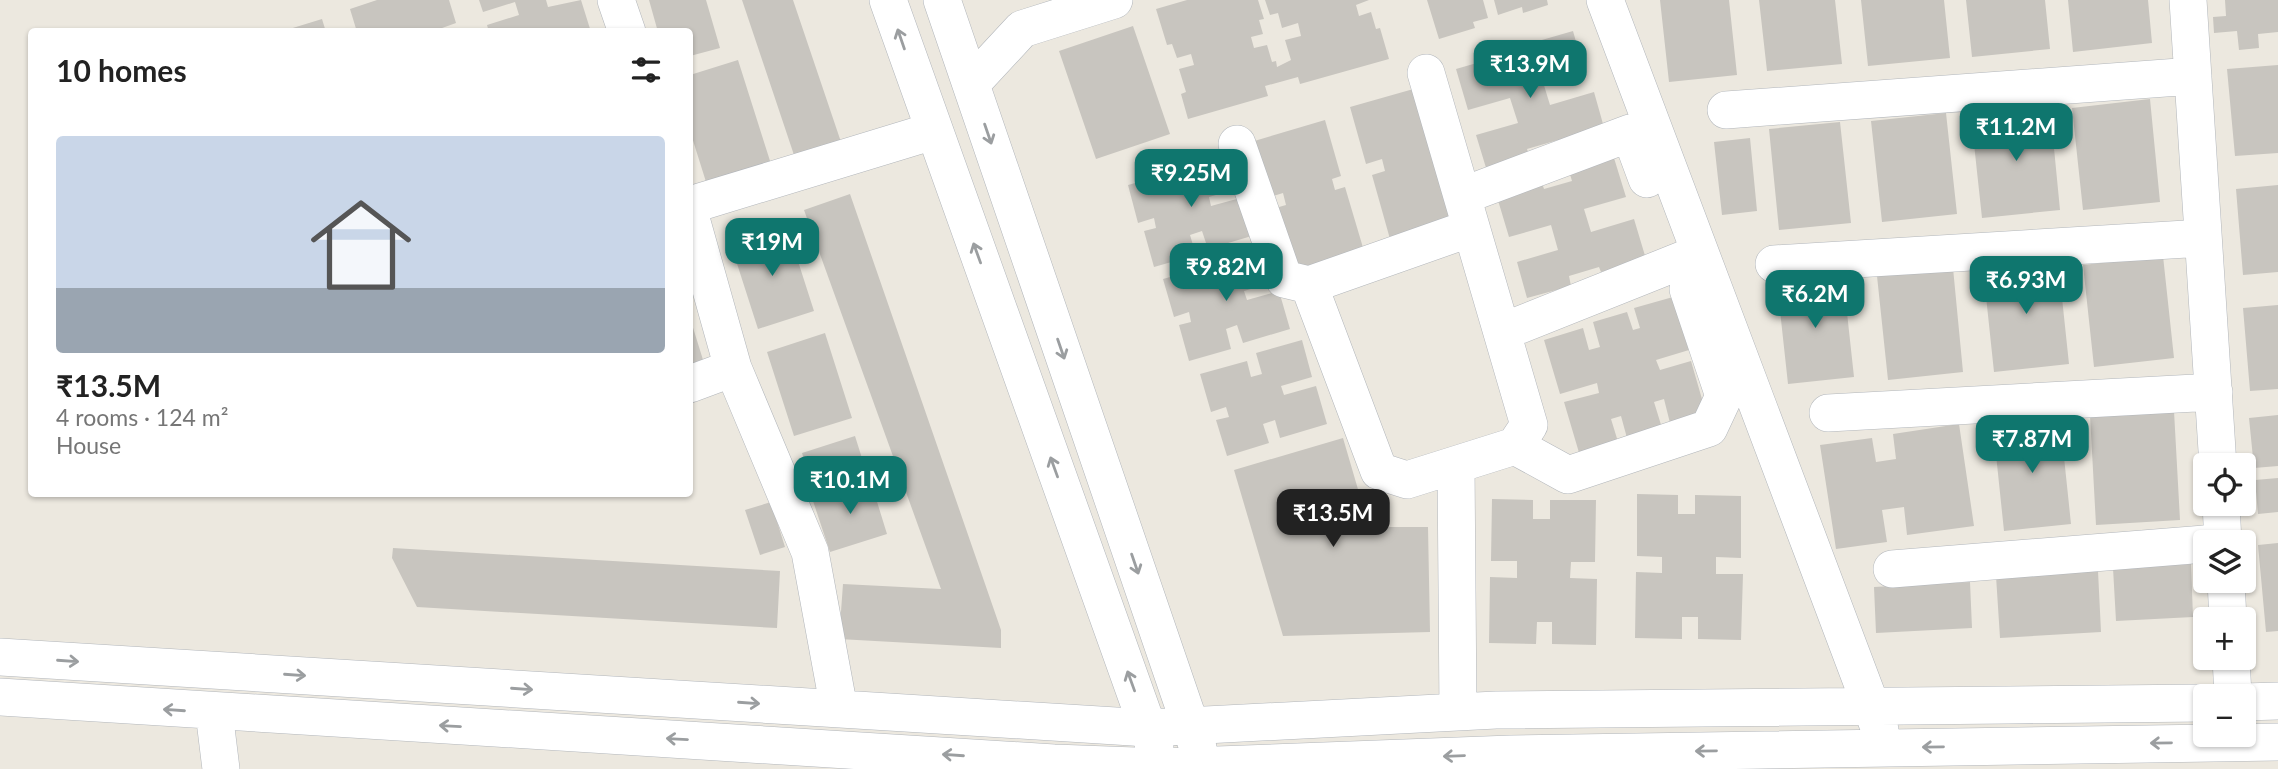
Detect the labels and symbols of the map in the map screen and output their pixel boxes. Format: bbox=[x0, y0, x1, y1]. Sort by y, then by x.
one-way arrow bbox=[894, 28, 907, 50]
pin: ₹13.9M bbox=[1473, 41, 1587, 100]
pin: ₹11.2M bbox=[1959, 104, 2073, 163]
one-way arrow bbox=[983, 123, 995, 145]
pin: ₹9.25M bbox=[1134, 150, 1248, 209]
pin: ₹19M bbox=[731, 218, 813, 278]
one-way arrow bbox=[970, 243, 982, 265]
pin: ₹9.82M bbox=[1169, 244, 1283, 303]
pin: ₹6.93M bbox=[1969, 256, 2083, 316]
pin: ₹6.2M bbox=[1766, 270, 1864, 330]
one-way arrow bbox=[1056, 338, 1068, 360]
pin: ₹7.87M bbox=[1975, 416, 2089, 475]
pin: ₹10.1M bbox=[793, 456, 907, 516]
one-way arrow bbox=[1047, 457, 1059, 479]
pin: ₹13.5M bbox=[1276, 490, 1390, 549]
one-way arrow bbox=[1130, 553, 1142, 575]
one-way arrow bbox=[56, 655, 79, 668]
one-way arrow bbox=[283, 669, 306, 682]
one-way arrow bbox=[1124, 671, 1136, 693]
one-way arrow bbox=[510, 683, 533, 696]
one-way arrow bbox=[738, 697, 761, 710]
one-way arrow bbox=[163, 703, 186, 716]
one-way arrow bbox=[440, 719, 462, 732]
one-way arrow bbox=[667, 732, 689, 745]
one-way arrow bbox=[2150, 737, 2173, 750]
one-way arrow bbox=[1922, 741, 1945, 754]
one-way arrow bbox=[1695, 744, 1718, 758]
one-way arrow bbox=[943, 748, 965, 761]
one-way arrow bbox=[1443, 749, 1466, 763]

